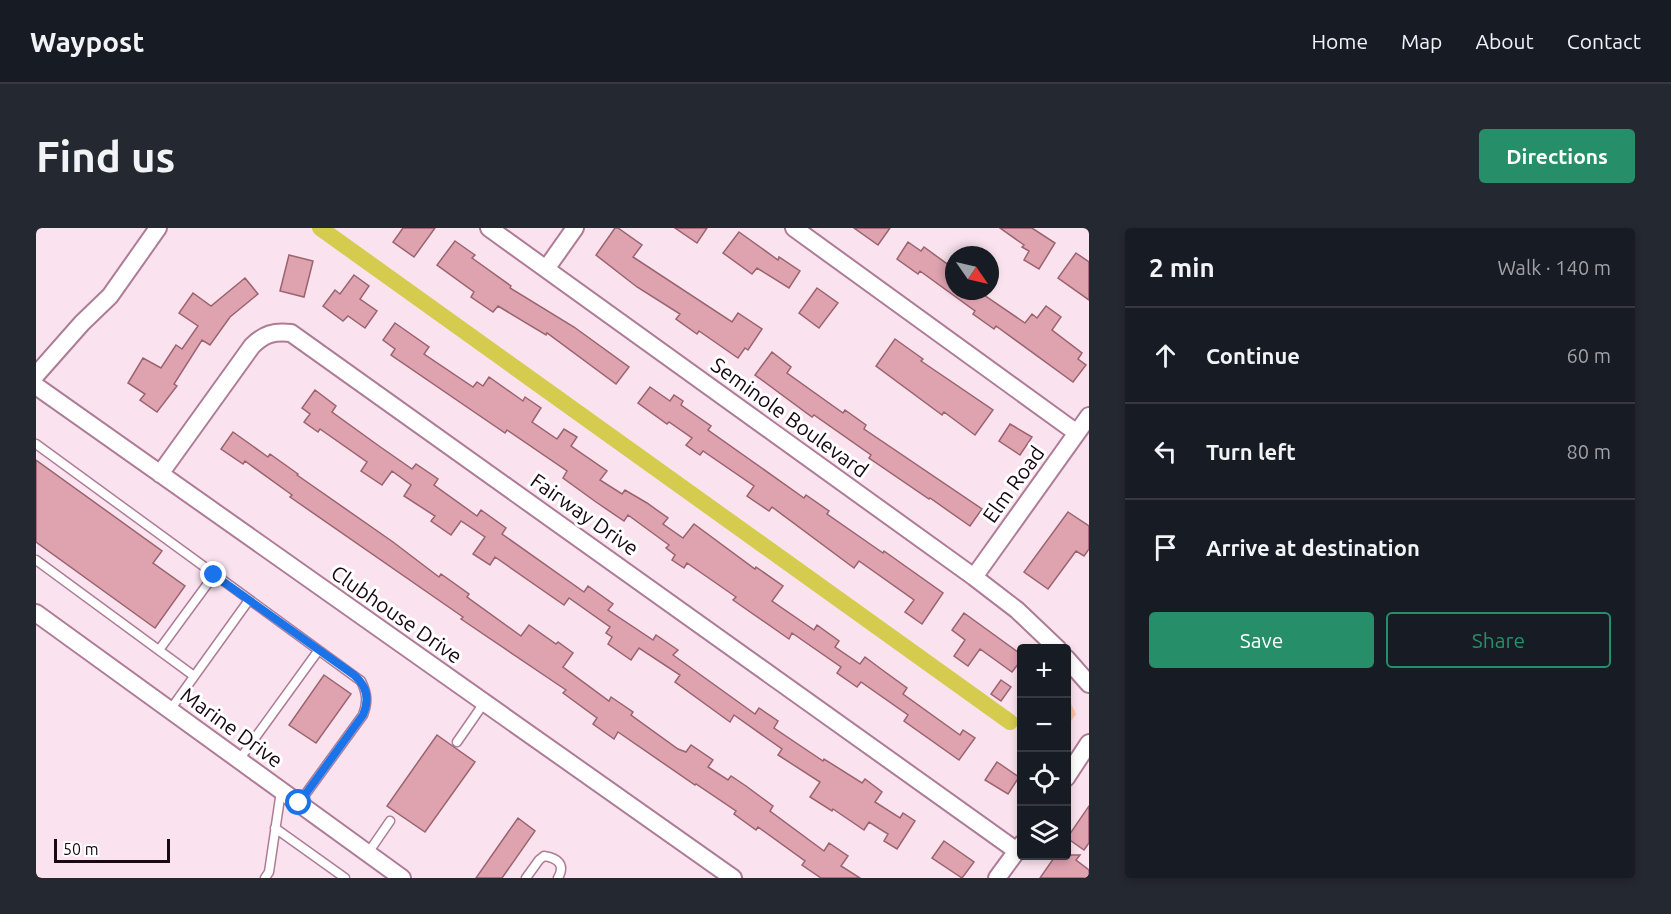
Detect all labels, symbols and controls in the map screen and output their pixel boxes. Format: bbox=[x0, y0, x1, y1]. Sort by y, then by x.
text: Waypost bbox=[30, 26, 144, 57]
text: Home bbox=[1311, 29, 1368, 53]
text: Map bbox=[1401, 29, 1442, 53]
text: About bbox=[1475, 29, 1534, 53]
text: Contact bbox=[1567, 29, 1641, 53]
button: Directions bbox=[1479, 129, 1635, 183]
text: Find us bbox=[36, 133, 175, 180]
north arrow bbox=[945, 246, 999, 300]
text: 2 min bbox=[1149, 253, 1215, 282]
text: Walk · 140 m bbox=[1498, 256, 1611, 279]
icon: ahead bbox=[1149, 339, 1182, 372]
text: Continue bbox=[1206, 343, 1300, 368]
text: 60 m bbox=[1567, 344, 1611, 367]
street label: Seminole Boulevard bbox=[707, 352, 873, 482]
icon: left bbox=[1149, 435, 1182, 468]
text: Turn left bbox=[1206, 439, 1296, 464]
text: 80 m bbox=[1567, 440, 1611, 463]
street label: Elm Road bbox=[977, 441, 1049, 527]
street label: Fairway Drive bbox=[526, 468, 644, 560]
icon: arrive bbox=[1149, 531, 1182, 564]
text: Arrive at destination bbox=[1206, 535, 1420, 560]
street label: Clubhouse Drive bbox=[327, 560, 467, 668]
route end bbox=[200, 561, 226, 587]
button: Save bbox=[1149, 612, 1374, 668]
button: Share bbox=[1386, 612, 1611, 668]
map controls bbox=[1017, 644, 1071, 860]
button: + bbox=[1017, 644, 1071, 698]
street label: Marine Drive bbox=[176, 682, 288, 772]
button: − bbox=[1017, 698, 1071, 752]
button: locate bbox=[1017, 752, 1071, 806]
route start bbox=[285, 789, 311, 815]
button: layers bbox=[1017, 806, 1071, 860]
scale bar bbox=[54, 836, 170, 864]
text: 50 m bbox=[63, 840, 99, 858]

